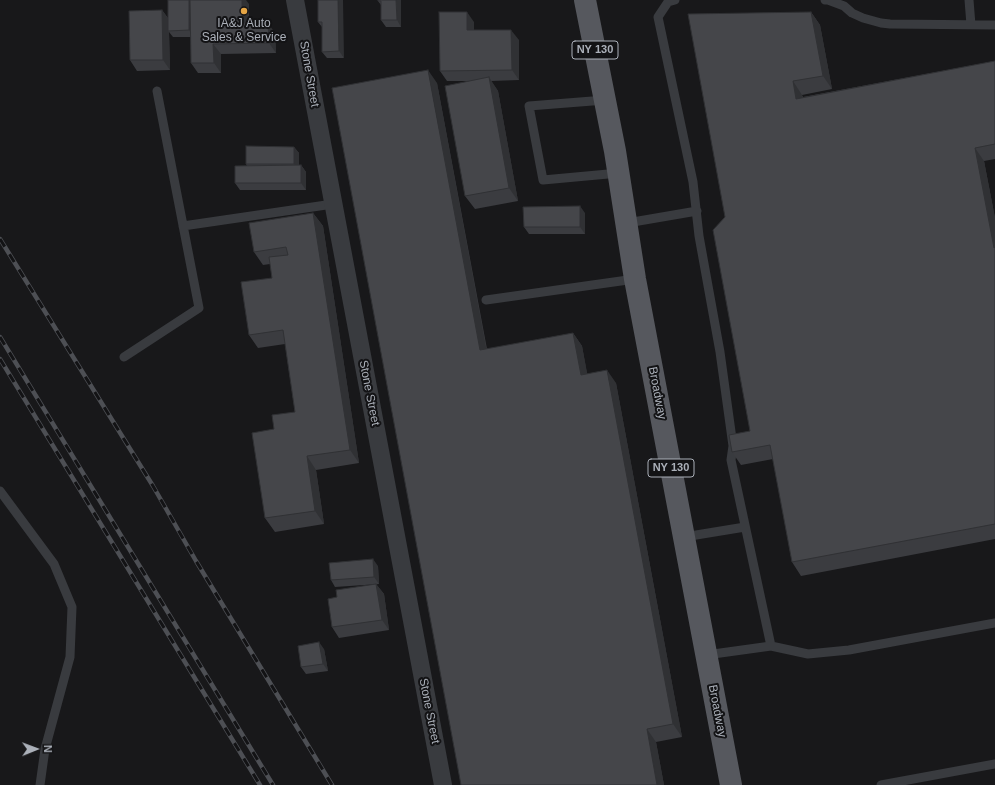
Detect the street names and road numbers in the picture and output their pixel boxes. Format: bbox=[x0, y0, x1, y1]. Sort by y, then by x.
street label: Stone Street bbox=[296, 40, 322, 108]
road number: NY 130 bbox=[572, 41, 618, 59]
street label: Stone Street bbox=[356, 359, 382, 427]
street label: Broadway bbox=[645, 365, 669, 421]
road number: NY 130 bbox=[648, 459, 694, 477]
street label: Stone Street bbox=[416, 677, 442, 745]
street label: Broadway bbox=[705, 683, 729, 739]

